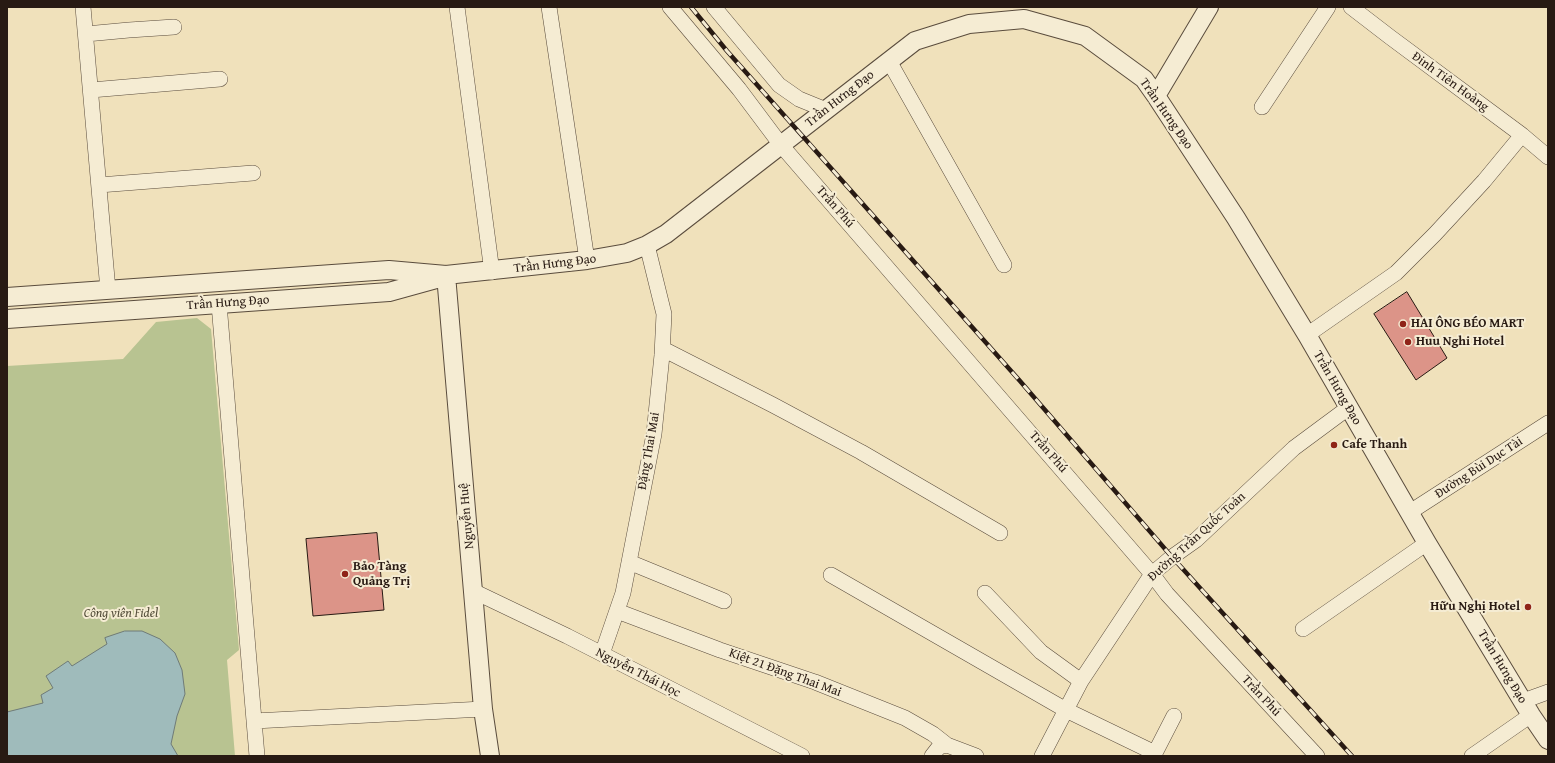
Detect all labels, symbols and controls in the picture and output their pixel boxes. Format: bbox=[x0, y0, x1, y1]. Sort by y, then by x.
street label: Đinh Tiên Hoàng bbox=[1408, 49, 1492, 115]
street label: Trần Hưng Đạo bbox=[802, 67, 878, 131]
street label: Trần Hưng Đạo bbox=[1136, 75, 1196, 153]
street label: Trần Phú bbox=[813, 183, 857, 231]
street label: Trần Hưng Đạo bbox=[513, 251, 597, 277]
street label: Trần Hưng Đạo bbox=[186, 292, 270, 314]
place label: HAI ÔNG BÉO MART bbox=[1411, 316, 1524, 332]
marker: HAI ÔNG BÉO MART bbox=[1398, 319, 1408, 329]
place label: Huu Nghi Hotel bbox=[1416, 334, 1504, 350]
marker: Huu Nghi Hotel bbox=[1403, 337, 1413, 347]
street label: Trần Hưng Đạo bbox=[1309, 348, 1365, 428]
street label: Đặng Thai Mai bbox=[635, 411, 663, 491]
street label: Trần Phú bbox=[1026, 428, 1070, 476]
street label: Đường Bùi Dục Tài bbox=[1432, 434, 1526, 502]
place label: Cafe Thanh bbox=[1342, 437, 1407, 453]
marker: Cafe Thanh bbox=[1329, 440, 1339, 450]
street label: Nguyễn Huệ bbox=[456, 482, 478, 550]
street label: Đường Trần Quốc Toản bbox=[1145, 489, 1249, 585]
place label: Bảo Tàng Quảng Trị bbox=[353, 559, 410, 590]
marker: Bảo Tàng Quảng Trị bbox=[340, 569, 350, 579]
place label: Hữu Nghị Hotel bbox=[1430, 599, 1520, 615]
marker: Hữu Nghị Hotel bbox=[1523, 602, 1533, 612]
park label: Công viên Fidel bbox=[84, 606, 158, 622]
street label: Trần Hưng Đạo bbox=[1474, 627, 1530, 707]
street label: Nguyễn Thái Học bbox=[593, 645, 683, 701]
street label: Kiệt 21 Đặng Thai Mai bbox=[727, 645, 843, 701]
street label: Trần Phú bbox=[1238, 672, 1284, 720]

